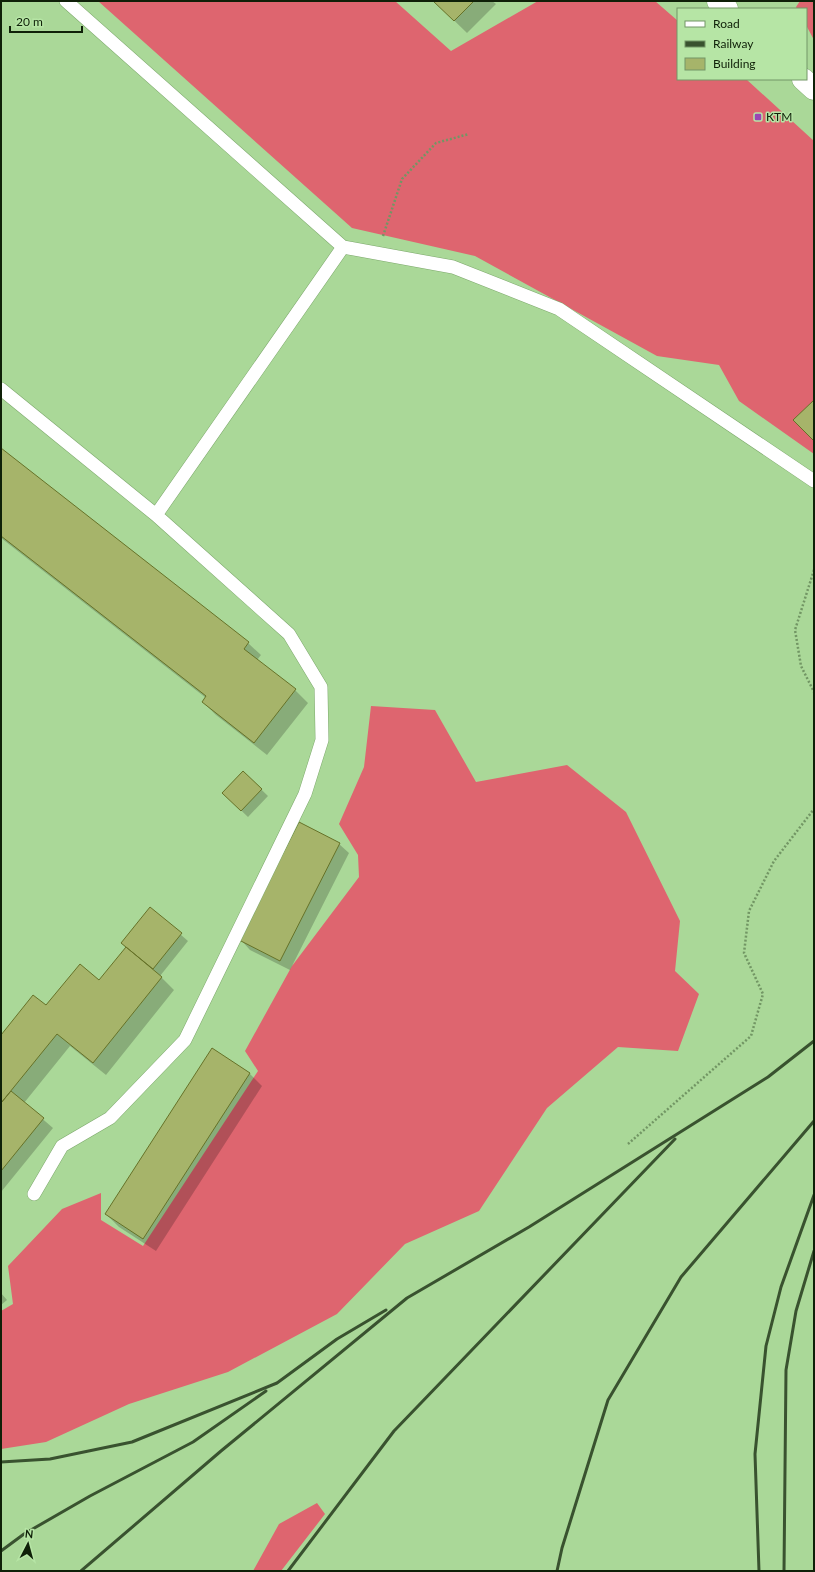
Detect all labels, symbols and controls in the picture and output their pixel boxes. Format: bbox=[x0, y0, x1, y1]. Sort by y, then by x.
scale bar bbox=[10, 8, 82, 34]
legend bbox=[677, 8, 807, 80]
text: 20 m bbox=[16, 14, 43, 29]
text: Road bbox=[713, 16, 740, 31]
text: Railway bbox=[713, 36, 754, 51]
text: Building bbox=[713, 56, 756, 71]
place label: КТМ bbox=[766, 109, 792, 124]
marker: КТМ bbox=[753, 112, 763, 122]
north arrow bbox=[8, 1524, 48, 1564]
text: N bbox=[24, 1527, 34, 1540]

